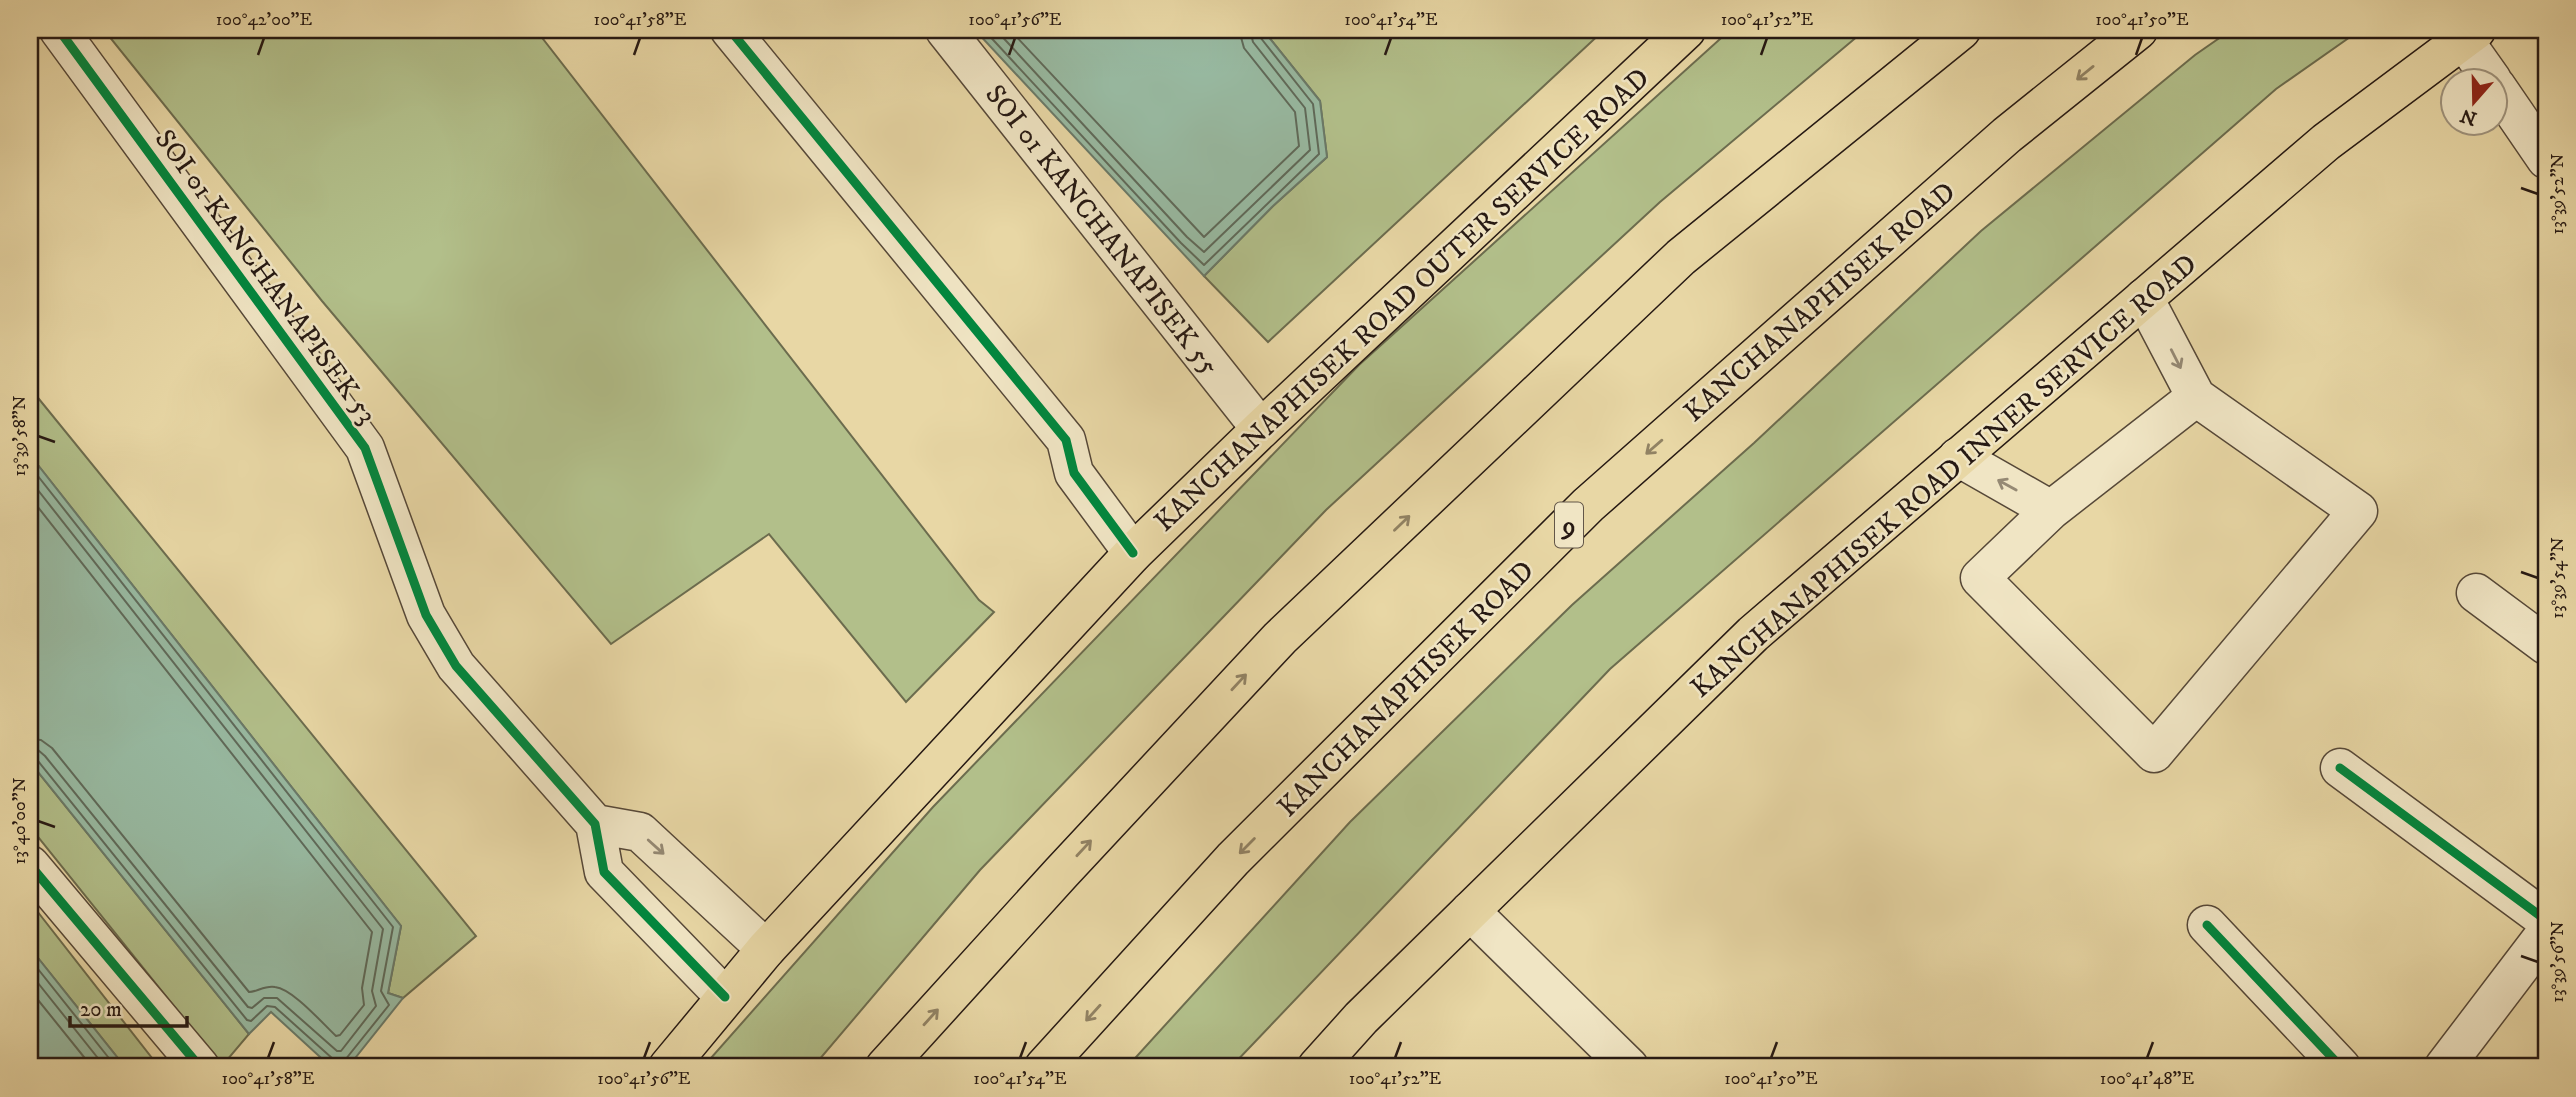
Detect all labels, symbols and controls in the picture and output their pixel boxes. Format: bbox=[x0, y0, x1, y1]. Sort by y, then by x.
text: 100°42'00"E bbox=[216, 9, 313, 31]
text: 100°41'58"E bbox=[594, 9, 687, 31]
text: 100°41'56"E bbox=[968, 9, 1062, 31]
text: 100°41'54"E bbox=[1344, 9, 1438, 31]
text: 100°41'52"E bbox=[1721, 9, 1814, 31]
text: 100°41'50"E bbox=[2095, 9, 2189, 31]
street label: KANCHANAPHISEK ROAD OUTER SERVICE ROAD bbox=[1147, 61, 1657, 539]
one-way arrow bbox=[2076, 65, 2094, 80]
north arrow bbox=[2440, 66, 2510, 136]
street label: SOI 01 KANCHANAPISEK 55 bbox=[977, 78, 1226, 382]
text: N bbox=[2457, 103, 2480, 130]
street label: SOI 01 KANCHANAPISEK 53 bbox=[147, 123, 384, 431]
text: 13°39'52"N bbox=[2547, 153, 2569, 234]
street label: KANCHANAPHISEK ROAD bbox=[1677, 175, 1963, 430]
street label: KANCHANAPHISEK ROAD INNER SERVICE ROAD bbox=[1684, 247, 2204, 706]
one-way arrow bbox=[2169, 348, 2183, 369]
text: 13°39'58"N bbox=[9, 395, 31, 477]
one-way arrow bbox=[1645, 439, 1663, 455]
one-way arrow bbox=[1998, 478, 2018, 492]
road number: 9 bbox=[1555, 503, 1583, 548]
one-way arrow bbox=[1393, 514, 1410, 531]
text: 13°39'54"N bbox=[2547, 537, 2569, 619]
street label: KANCHANAPHISEK ROAD bbox=[1270, 553, 1542, 825]
one-way arrow bbox=[1231, 674, 1248, 691]
text: 13°40'00"N bbox=[9, 777, 31, 864]
one-way arrow bbox=[1238, 837, 1255, 854]
one-way arrow bbox=[647, 839, 665, 855]
one-way arrow bbox=[1076, 839, 1092, 857]
text: 13°39'56"N bbox=[2547, 921, 2569, 1003]
scale bar bbox=[70, 985, 187, 1029]
text: 20 m bbox=[80, 997, 122, 1023]
one-way arrow bbox=[1085, 1004, 1101, 1022]
one-way arrow bbox=[923, 1008, 939, 1026]
text: 100°41'58"E bbox=[222, 1068, 315, 1090]
text: 100°41'56"E bbox=[597, 1068, 691, 1090]
text: 100°41'54"E bbox=[973, 1068, 1067, 1090]
text: 100°41'52"E bbox=[1349, 1068, 1442, 1090]
text: 100°41'50"E bbox=[1724, 1068, 1818, 1090]
text: 100°41'48"E bbox=[2100, 1068, 2194, 1090]

